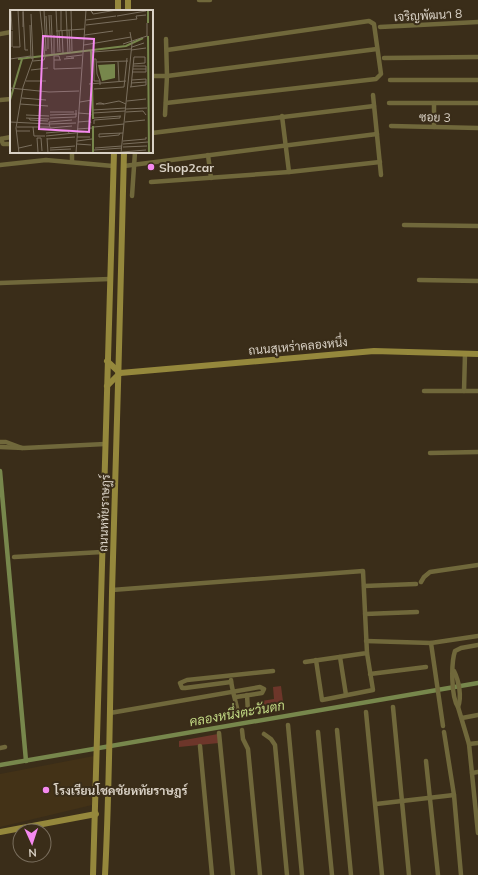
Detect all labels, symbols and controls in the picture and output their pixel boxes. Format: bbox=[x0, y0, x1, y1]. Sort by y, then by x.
street label: เจริญพัฒนา 8 bbox=[393, 6, 463, 24]
inset map bbox=[10, 10, 153, 153]
street label: ซอย 3 bbox=[419, 109, 451, 125]
place label: Shop2car bbox=[159, 160, 214, 175]
marker: Shop2car bbox=[146, 162, 156, 172]
street label: ถนนสุเหร่าคลองหนึ่ง bbox=[247, 331, 348, 360]
street label: ถนนหทัยราษฎร์ bbox=[95, 474, 114, 552]
water label: คลองหนึ่งตะวันตก bbox=[187, 693, 286, 729]
place label: โรงเรียนโชคชัยหทัยราษฎร์ bbox=[53, 783, 189, 798]
marker: โรงเรียนโชคชัยหทัยราษฎร์ bbox=[41, 785, 51, 795]
north arrow bbox=[12, 823, 52, 863]
text: N bbox=[28, 846, 37, 860]

